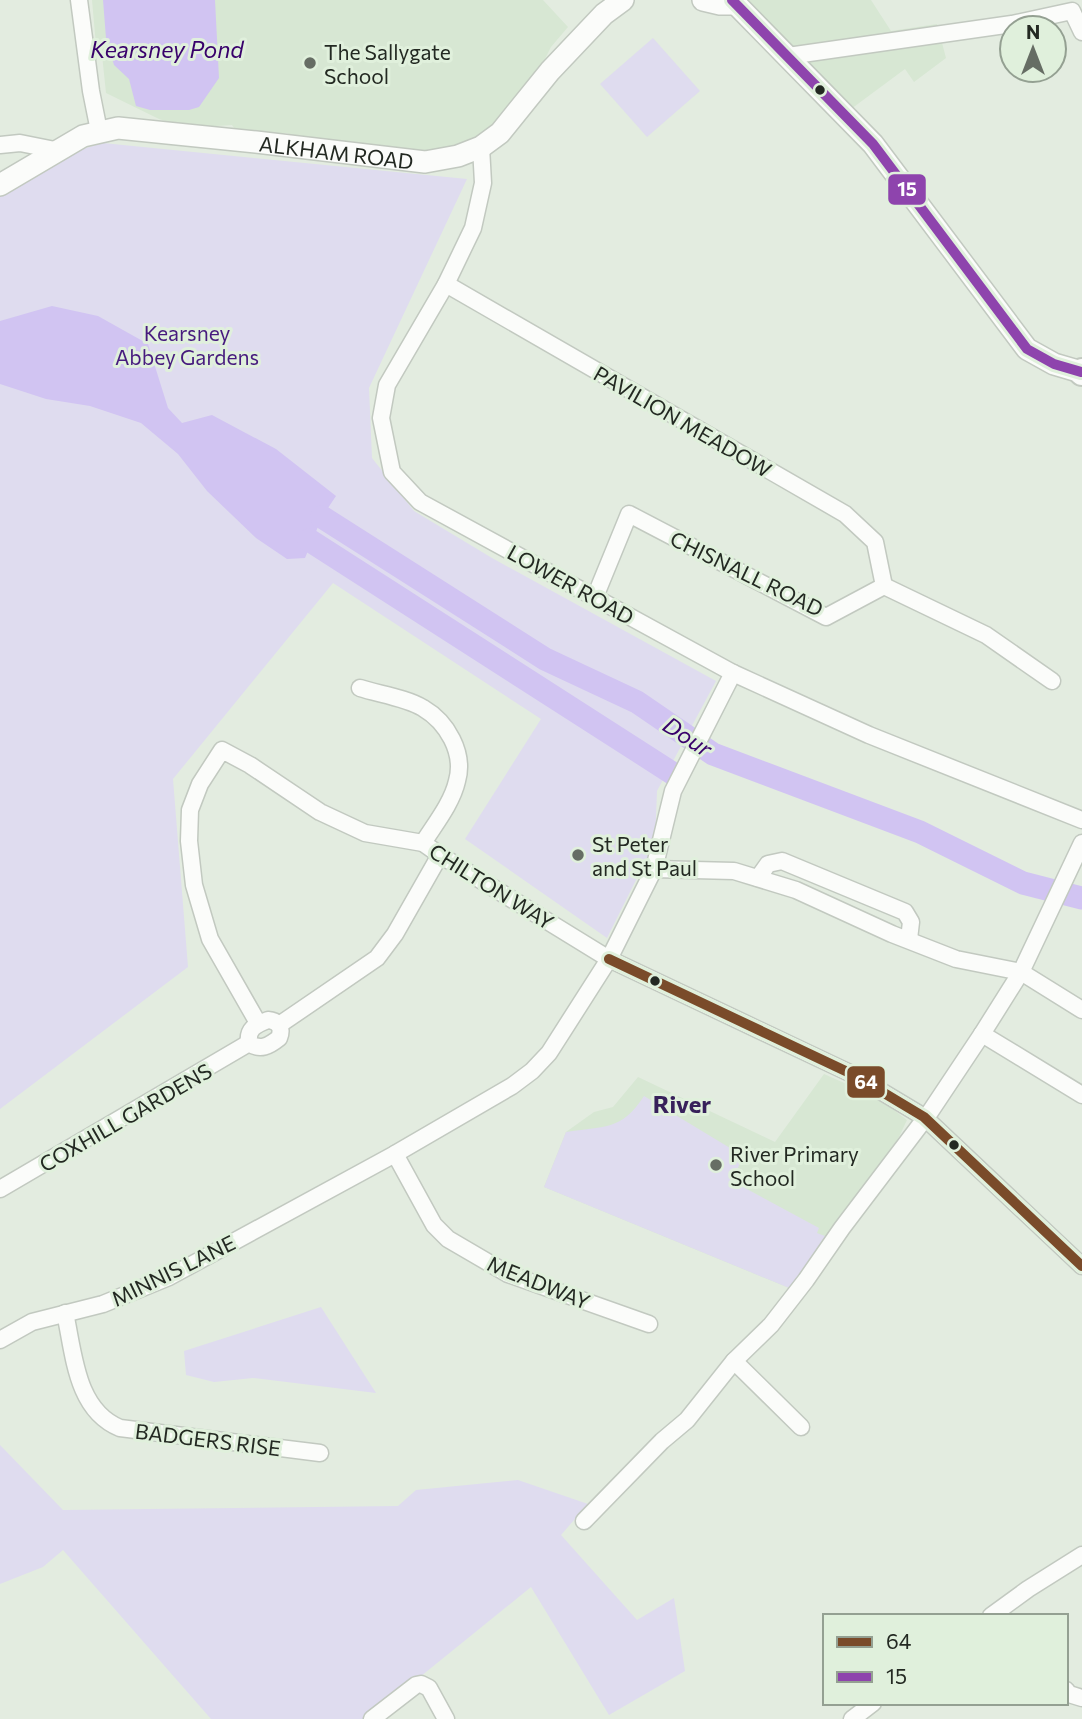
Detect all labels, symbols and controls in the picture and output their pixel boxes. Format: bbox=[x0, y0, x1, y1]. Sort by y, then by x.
north arrow bbox=[998, 14, 1068, 84]
text: N bbox=[1026, 20, 1040, 43]
water label: Kearsney Pond bbox=[90, 35, 245, 63]
place label: The Sallygate School bbox=[324, 39, 451, 88]
marker: The Sallygate School bbox=[302, 55, 318, 71]
unlabelled marker bbox=[813, 83, 827, 97]
street label: ALKHAM ROAD bbox=[258, 130, 415, 173]
line badge: 15 bbox=[887, 173, 927, 206]
text: 15 bbox=[897, 177, 917, 200]
park label: Kearsney Abbey Gardens bbox=[115, 320, 259, 369]
street label: PAVILION MEADOW bbox=[590, 360, 776, 482]
street label: CHISNALL ROAD bbox=[666, 525, 828, 621]
street label: LOWER ROAD bbox=[503, 539, 639, 629]
water label: Dour bbox=[658, 710, 718, 763]
place label: St Peter and St Paul bbox=[592, 831, 697, 880]
street label: CHILTON WAY bbox=[425, 838, 559, 934]
marker: St Peter and St Paul bbox=[570, 847, 586, 863]
unlabelled marker bbox=[648, 974, 662, 988]
street label: COXHILL GARDENS bbox=[34, 1057, 216, 1177]
line badge: 64 bbox=[846, 1065, 886, 1099]
text: 64 bbox=[854, 1070, 878, 1093]
district label: River bbox=[653, 1089, 711, 1118]
unlabelled marker bbox=[947, 1138, 961, 1152]
place label: River Primary School bbox=[730, 1141, 859, 1190]
marker: River Primary School bbox=[708, 1157, 724, 1173]
street label: MINNIS LANE bbox=[107, 1229, 239, 1311]
street label: MEADWAY bbox=[484, 1250, 594, 1314]
street label: BADGERS RISE bbox=[134, 1418, 282, 1460]
legend bbox=[823, 1614, 1068, 1705]
text: 64 bbox=[886, 1628, 912, 1653]
text: 15 bbox=[886, 1663, 907, 1688]

